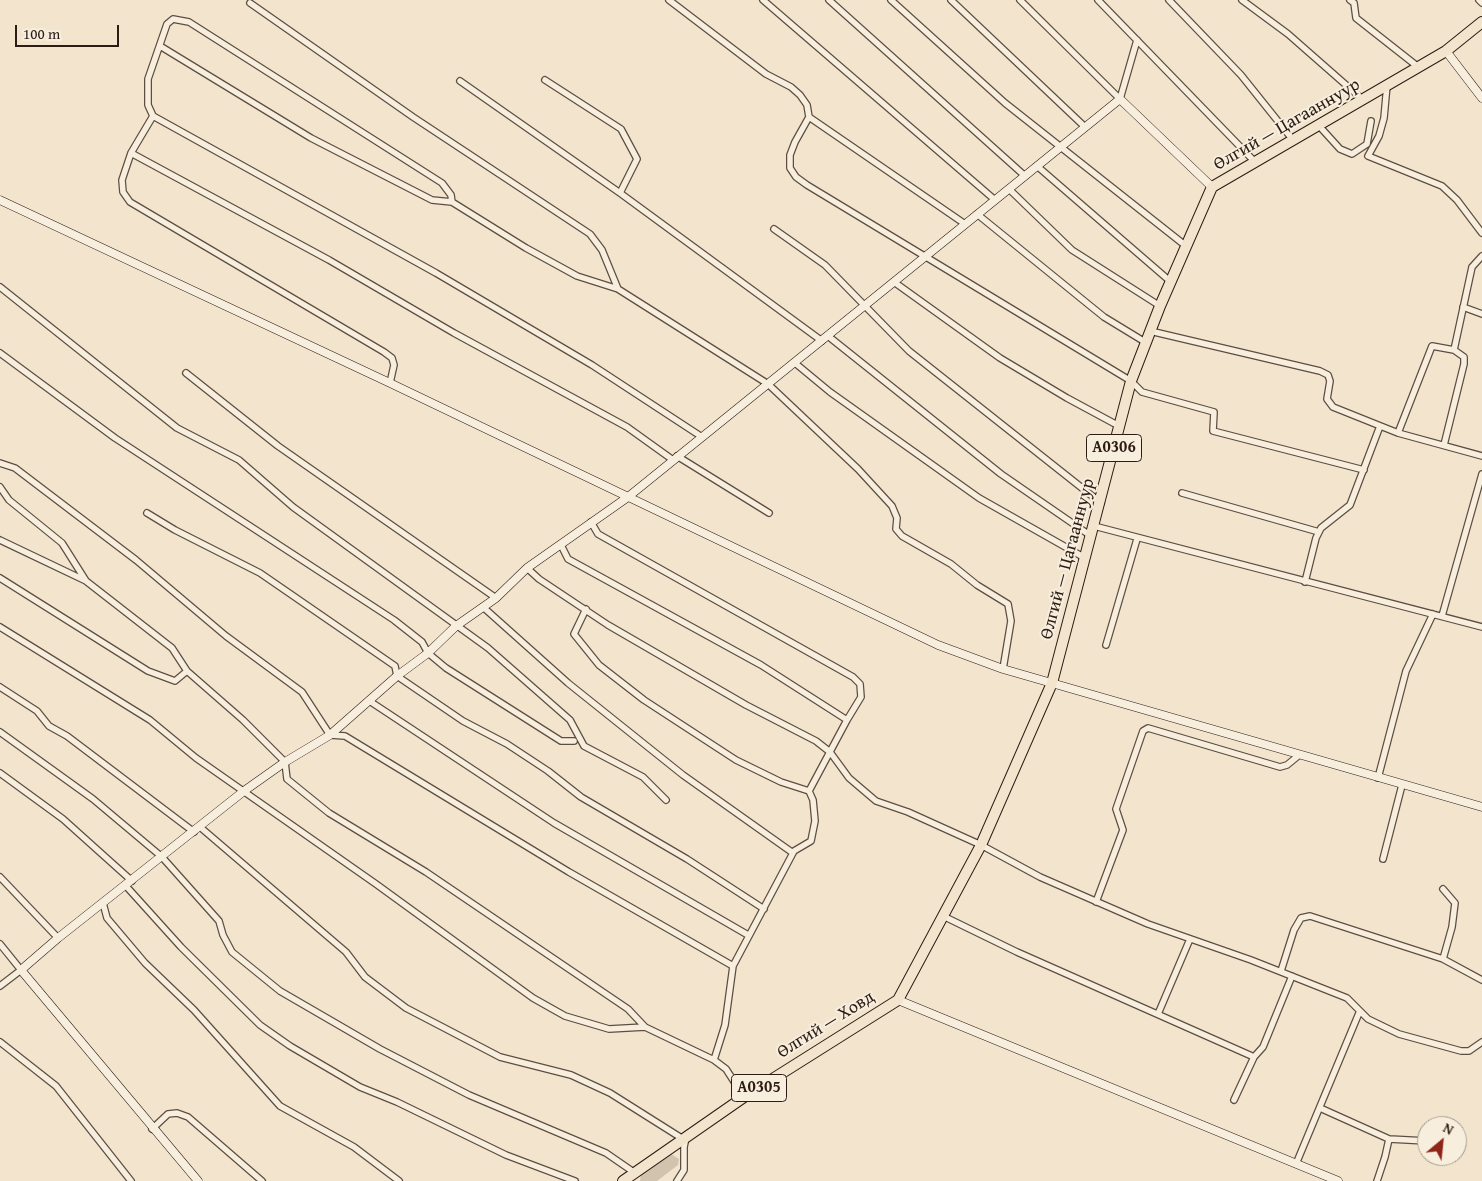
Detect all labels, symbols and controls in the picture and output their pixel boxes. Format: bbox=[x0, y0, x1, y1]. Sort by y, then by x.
scale bar bbox=[18, 15, 121, 47]
text: 100 m bbox=[23, 23, 60, 44]
street label: Өлгий — Цагааннуур bbox=[1210, 74, 1364, 176]
road number: A0306 bbox=[1086, 434, 1142, 462]
street label: Өлгий — Цагааннуур bbox=[1036, 476, 1100, 642]
street label: Өлгий — Ховд bbox=[773, 987, 879, 1063]
road number: A0305 bbox=[732, 1074, 786, 1102]
north arrow bbox=[1417, 1116, 1467, 1166]
text: N bbox=[1440, 1118, 1457, 1140]

